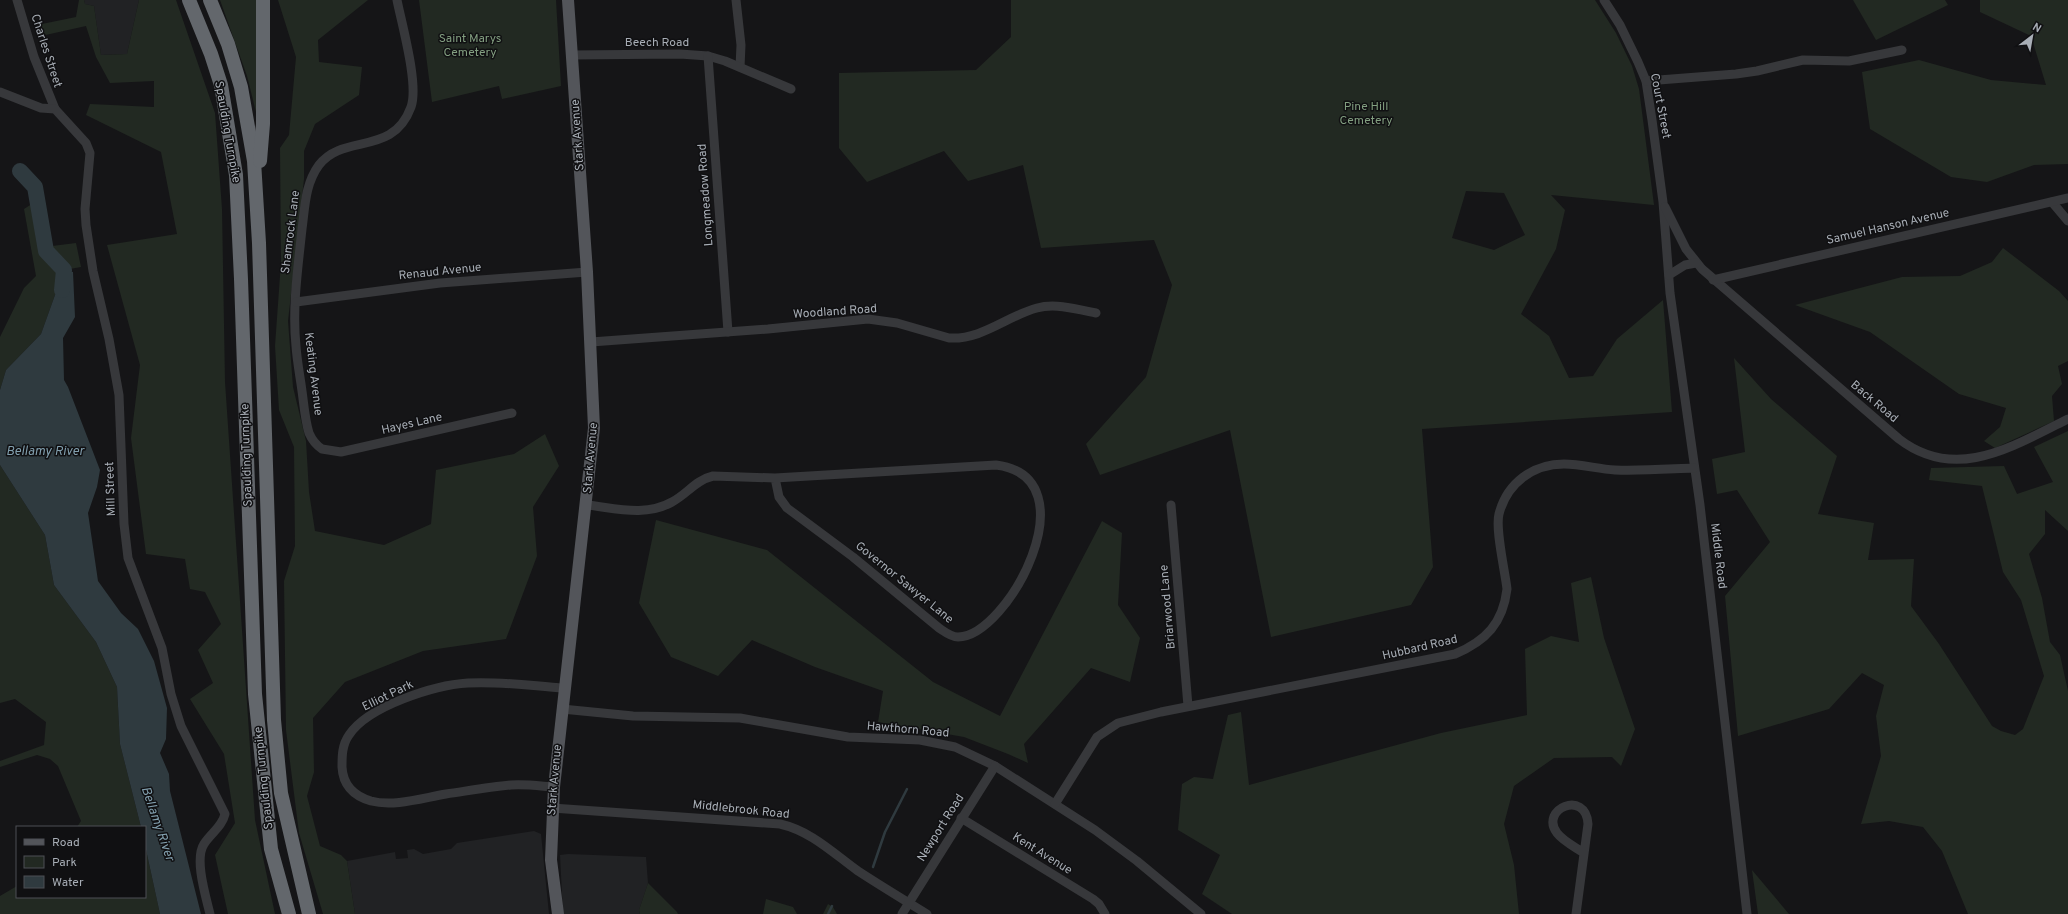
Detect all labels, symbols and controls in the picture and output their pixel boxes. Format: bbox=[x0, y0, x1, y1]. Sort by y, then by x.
street label: Charles Street bbox=[27, 12, 65, 90]
north arrow bbox=[2012, 16, 2052, 56]
text: N bbox=[2030, 20, 2044, 36]
park label: Saint Marys Cemetery bbox=[439, 31, 501, 61]
street label: Beech Road bbox=[625, 35, 689, 51]
street label: Court Street bbox=[1646, 72, 1674, 140]
street label: Spaulding Turnpike bbox=[210, 80, 244, 184]
street label: Stark Avenue bbox=[568, 99, 588, 171]
park label: Pine Hill Cemetery bbox=[1339, 99, 1393, 129]
street label: Longmeadow Road bbox=[694, 143, 718, 247]
street label: Shamrock Lane bbox=[278, 189, 304, 275]
street label: Samuel Hanson Avenue bbox=[1825, 205, 1951, 249]
street label: Renaud Avenue bbox=[398, 260, 482, 284]
street label: Woodland Road bbox=[792, 301, 878, 323]
street label: Keating Avenue bbox=[300, 332, 326, 416]
street label: Back Road bbox=[1847, 377, 1901, 427]
street label: Spaulding Turnpike bbox=[237, 403, 257, 507]
street label: Hayes Lane bbox=[380, 409, 444, 439]
street label: Stark Avenue bbox=[580, 422, 602, 494]
water label: Bellamy River bbox=[6, 444, 85, 460]
street label: Mill Street bbox=[102, 461, 120, 517]
street label: Middle Road bbox=[1706, 522, 1730, 590]
street label: Governor Sawyer Lane bbox=[852, 538, 956, 628]
street label: Briarwood Lane bbox=[1156, 564, 1180, 650]
street label: Hubbard Road bbox=[1381, 632, 1459, 664]
street label: Elliot Park bbox=[360, 677, 416, 715]
street label: Hawthorn Road bbox=[866, 718, 950, 742]
street label: Spaulding Turnpike bbox=[251, 726, 277, 830]
street label: Stark Avenue bbox=[544, 744, 566, 816]
water label: Bellamy River bbox=[137, 785, 178, 864]
street label: Newport Road bbox=[914, 791, 968, 865]
street label: Middlebrook Road bbox=[692, 797, 790, 823]
legend bbox=[16, 826, 146, 898]
street label: Kent Avenue bbox=[1009, 829, 1075, 879]
text: Road bbox=[52, 835, 80, 851]
text: Park bbox=[52, 855, 77, 871]
text: Water bbox=[52, 875, 84, 891]

